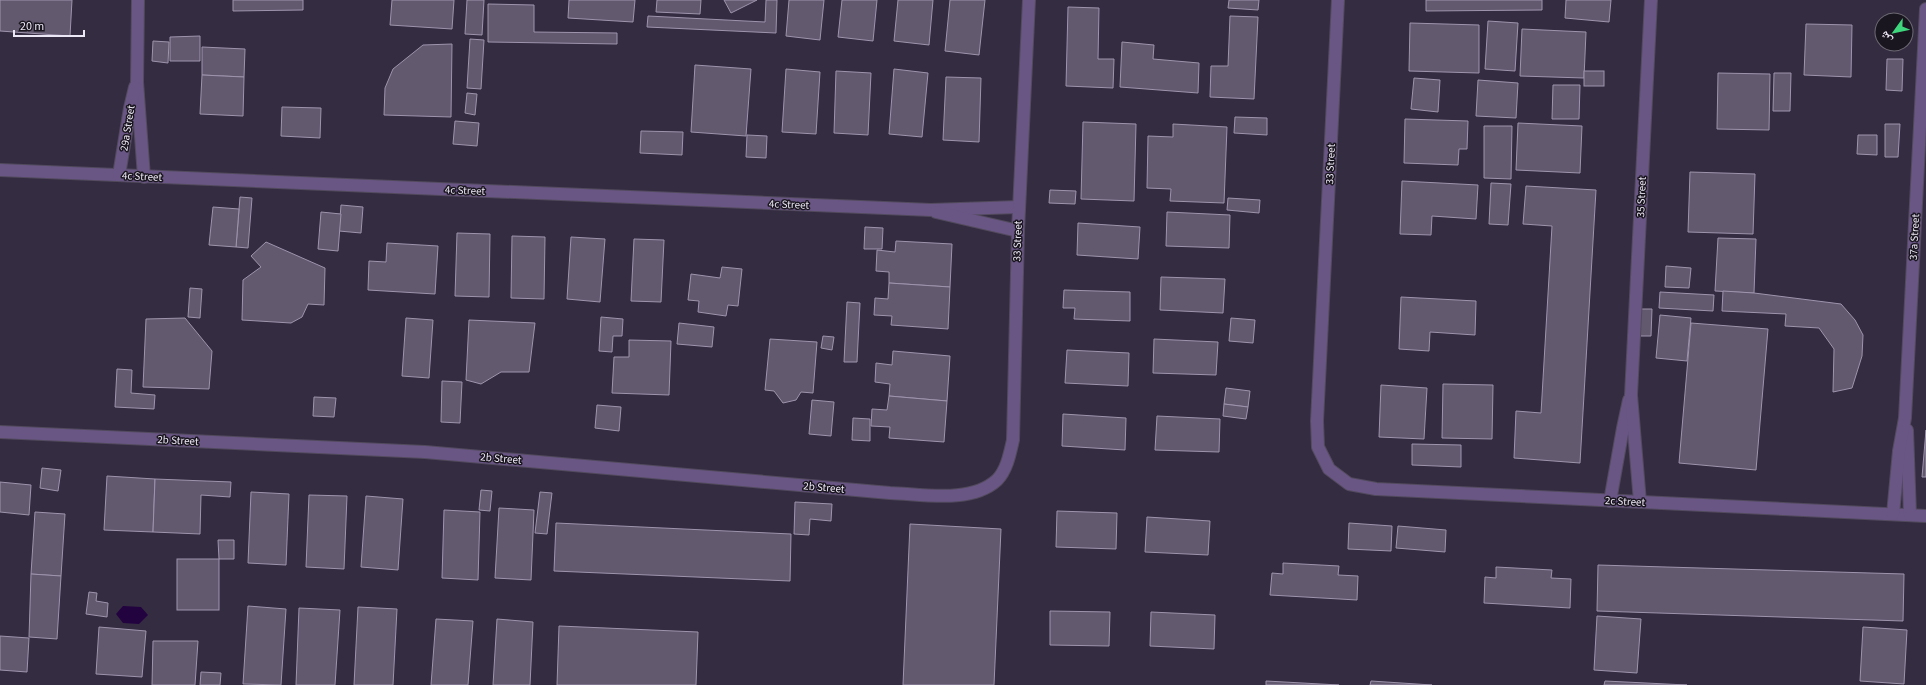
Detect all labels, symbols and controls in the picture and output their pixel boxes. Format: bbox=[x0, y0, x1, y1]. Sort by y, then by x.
scale bar bbox=[14, 12, 84, 38]
north arrow bbox=[1874, 12, 1914, 52]
text: 20 m bbox=[20, 18, 44, 35]
text: ش bbox=[1876, 28, 1896, 46]
street label: 29a Street bbox=[116, 104, 139, 152]
street label: 33 Street bbox=[1322, 143, 1339, 185]
street label: 4c Street bbox=[121, 168, 163, 185]
street label: 35 Street bbox=[1633, 176, 1650, 218]
street label: 4c Street bbox=[445, 182, 486, 199]
street label: 4c Street bbox=[769, 196, 810, 213]
street label: 37a Street bbox=[1906, 213, 1923, 261]
street label: 33 Street bbox=[1009, 220, 1026, 262]
street label: 2b Street bbox=[157, 432, 199, 449]
street label: 2b Street bbox=[480, 449, 522, 468]
street label: 2b Street bbox=[803, 478, 845, 497]
street label: 2c Street bbox=[1604, 493, 1646, 510]

